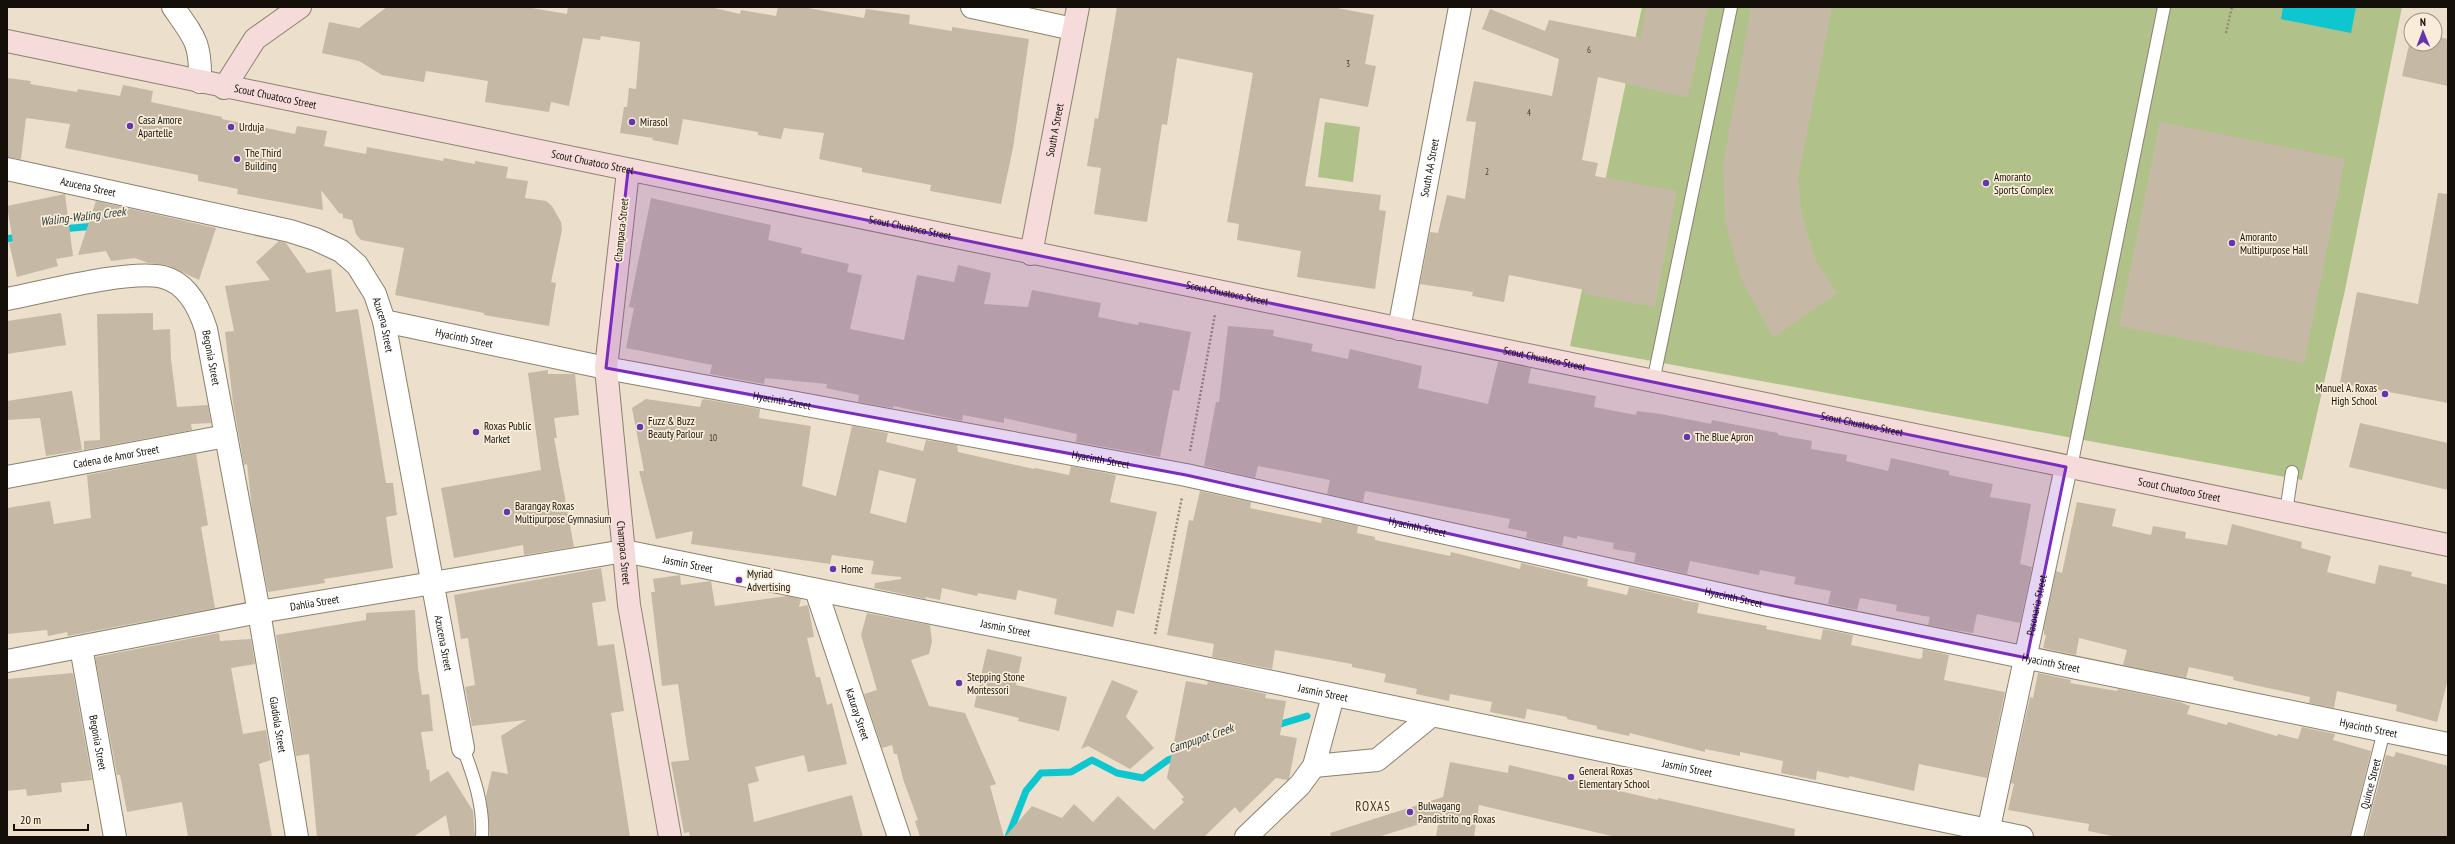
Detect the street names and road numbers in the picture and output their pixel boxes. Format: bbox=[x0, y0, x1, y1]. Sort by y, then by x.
street label: Scout Chuatoco Street bbox=[233, 81, 318, 112]
street label: South A Street bbox=[1043, 102, 1066, 158]
street label: South AA Street bbox=[1417, 137, 1442, 198]
street label: Scout Chuatoco Street bbox=[550, 147, 635, 177]
street label: Azucena Street bbox=[59, 174, 117, 200]
street label: Champaca Street bbox=[611, 197, 631, 263]
street label: Scout Chuatoco Street bbox=[867, 212, 952, 243]
street label: Scout Chuatoco Street bbox=[1185, 278, 1270, 308]
street label: Azucena Street bbox=[370, 295, 397, 354]
street label: Hyacinth Street bbox=[434, 325, 494, 351]
street label: Begonia Street bbox=[199, 329, 223, 386]
street label: Scout Chuatoco Street bbox=[1502, 343, 1587, 374]
street label: Hyacinth Street bbox=[752, 388, 812, 413]
street label: Scout Chuatoco Street bbox=[1819, 409, 1904, 439]
street label: Cadena de Amor Street bbox=[72, 442, 160, 471]
street label: Hyacinth Street bbox=[1071, 447, 1131, 471]
street label: Scout Chuatoco Street bbox=[2137, 474, 2222, 505]
street label: Hyacinth Street bbox=[1387, 513, 1448, 540]
street label: Champaca Street bbox=[614, 520, 634, 586]
street label: Jasmin Street bbox=[661, 552, 714, 576]
street label: Pasonaria Street bbox=[2023, 574, 2050, 637]
street label: Hyacinth Street bbox=[1704, 584, 1764, 610]
street label: Dahlia Street bbox=[289, 592, 340, 614]
street label: Azucena Street bbox=[432, 614, 456, 672]
street label: Jasmin Street bbox=[979, 616, 1032, 640]
street label: Hyacinth Street bbox=[2021, 650, 2081, 676]
street label: Jasmin Street bbox=[1296, 680, 1349, 705]
street label: Katuray Street bbox=[843, 686, 873, 742]
street label: Gladiola Street bbox=[266, 696, 290, 754]
street label: Begonia Street bbox=[86, 714, 110, 771]
street label: Hyacinth Street bbox=[2338, 715, 2399, 740]
street label: Jasmin Street bbox=[1660, 756, 1713, 780]
street label: Quince Street bbox=[2357, 757, 2384, 810]

